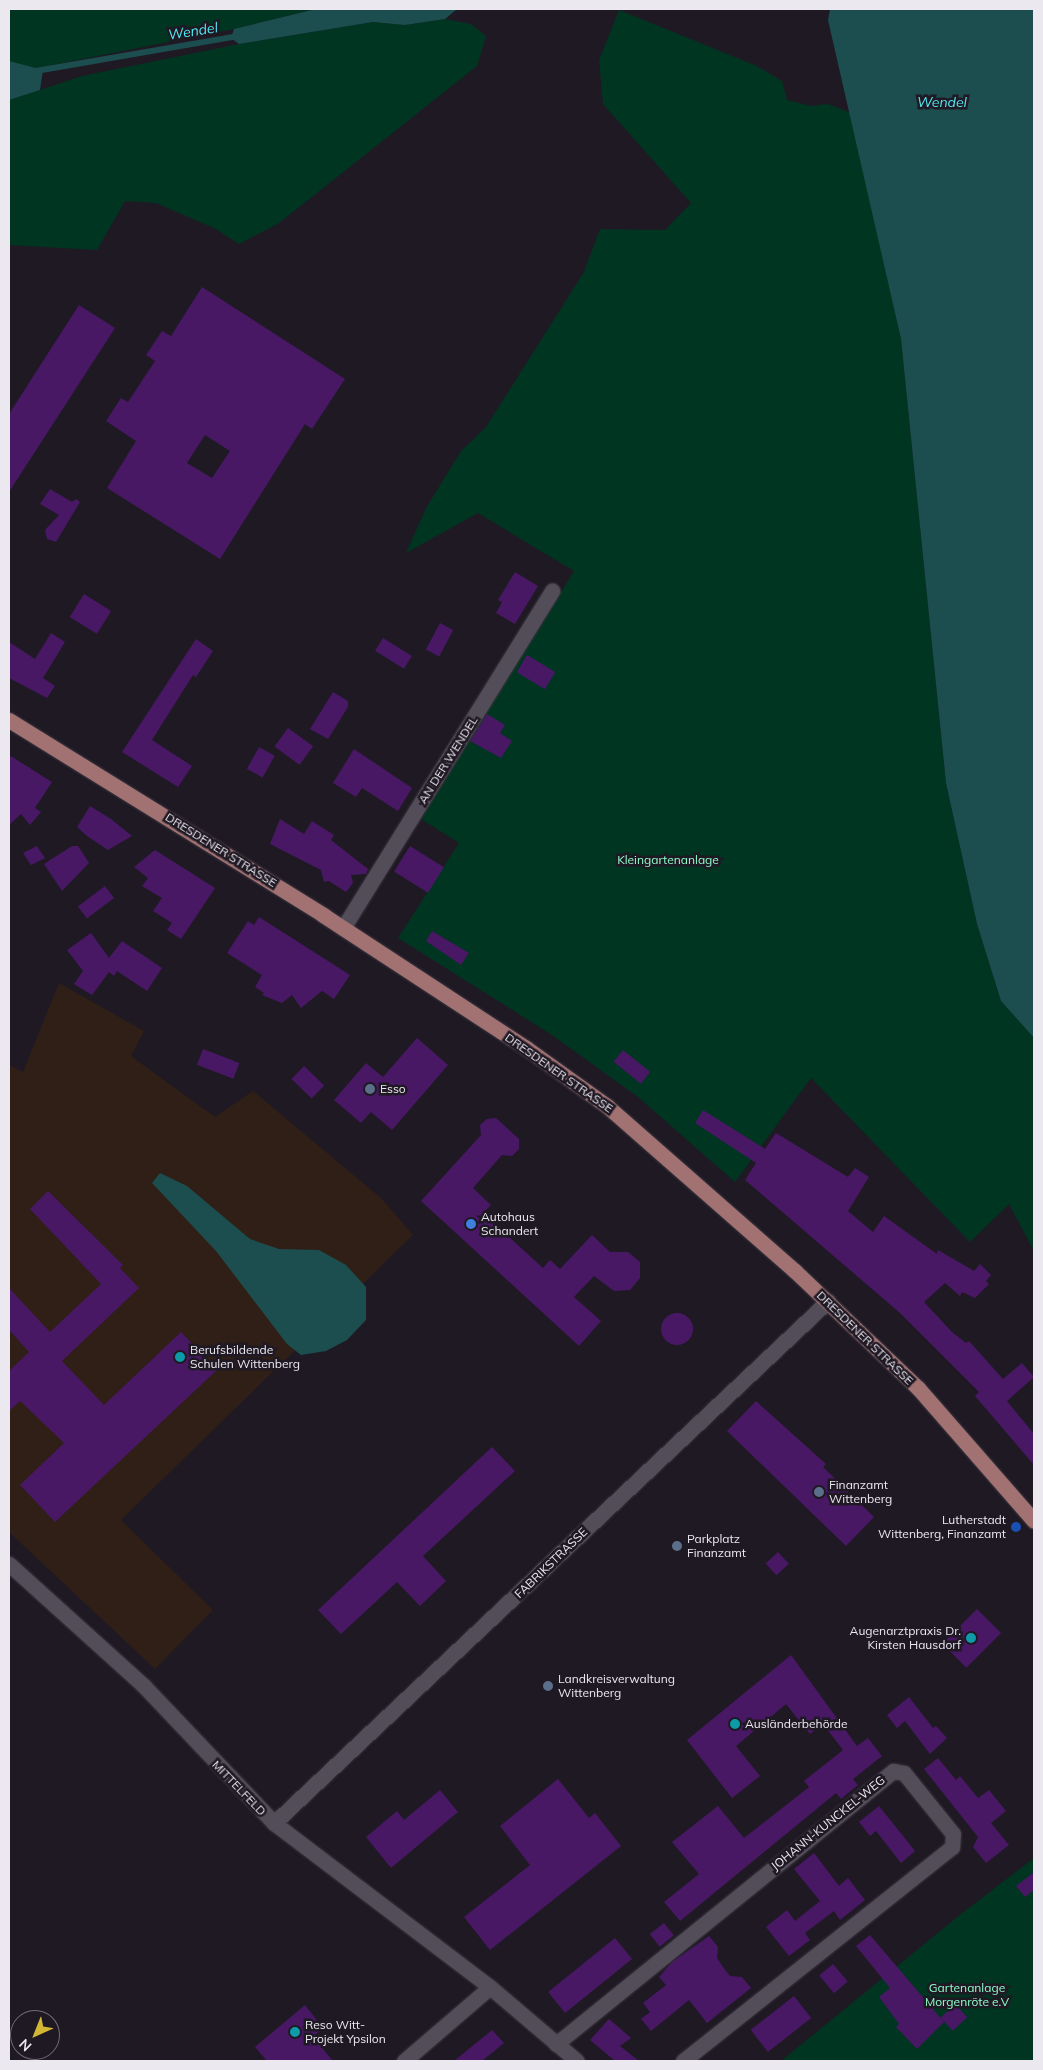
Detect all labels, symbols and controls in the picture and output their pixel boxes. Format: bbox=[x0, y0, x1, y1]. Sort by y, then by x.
water label: Wendel bbox=[167, 19, 219, 43]
water label: Wendel bbox=[917, 94, 967, 110]
street label: AN DER WENDEL bbox=[415, 714, 481, 806]
street label: DRESDENER STRASSE bbox=[163, 810, 279, 890]
park label: Kleingartenanlage bbox=[617, 853, 719, 867]
street label: DRESDENER STRASSE bbox=[502, 1030, 616, 1116]
place label: Esso bbox=[380, 1082, 406, 1096]
marker: Esso bbox=[364, 1083, 376, 1095]
place label: Autohaus Schandert bbox=[481, 1210, 538, 1238]
marker: Autohaus Schandert bbox=[465, 1218, 477, 1230]
street label: DRESDENER STRASSE bbox=[814, 1288, 916, 1388]
place label: Berufsbildende Schulen Wittenberg bbox=[190, 1343, 300, 1371]
marker: Berufsbildende Schulen Wittenberg bbox=[174, 1351, 186, 1363]
place label: Finanzamt Wittenberg bbox=[829, 1478, 892, 1506]
marker: Finanzamt Wittenberg bbox=[813, 1486, 825, 1498]
place label: Lutherstadt Wittenberg, Finanzamt bbox=[878, 1513, 1006, 1541]
marker: Lutherstadt Wittenberg, Finanzamt bbox=[1010, 1521, 1022, 1533]
street label: FABRIKSTRASSE bbox=[512, 1525, 590, 1601]
place label: Parkplatz Finanzamt bbox=[687, 1532, 746, 1560]
marker: Parkplatz Finanzamt bbox=[671, 1540, 683, 1552]
place label: Augenarztpraxis Dr. Kirsten Hausdorf bbox=[850, 1624, 961, 1652]
marker: Augenarztpraxis Dr. Kirsten Hausdorf bbox=[965, 1632, 977, 1644]
place label: Landkreisverwaltung Wittenberg bbox=[558, 1672, 675, 1700]
marker: Landkreisverwaltung Wittenberg bbox=[542, 1680, 554, 1692]
place label: Ausländerbehörde bbox=[745, 1717, 847, 1731]
marker: Ausländerbehörde bbox=[729, 1718, 741, 1730]
street label: MITTELFELD bbox=[209, 1757, 269, 1819]
street label: JOHANN-KUNCKEL-WEG bbox=[768, 1773, 888, 1873]
park label: Gartenanlage Morgenröte e.V bbox=[925, 1981, 1009, 2009]
north arrow bbox=[10, 2010, 60, 2060]
place label: Reso Witt- Projekt Ypsilon bbox=[305, 2018, 386, 2046]
marker: Reso Witt- Projekt Ypsilon bbox=[289, 2026, 301, 2038]
text: N bbox=[15, 2035, 35, 2055]

